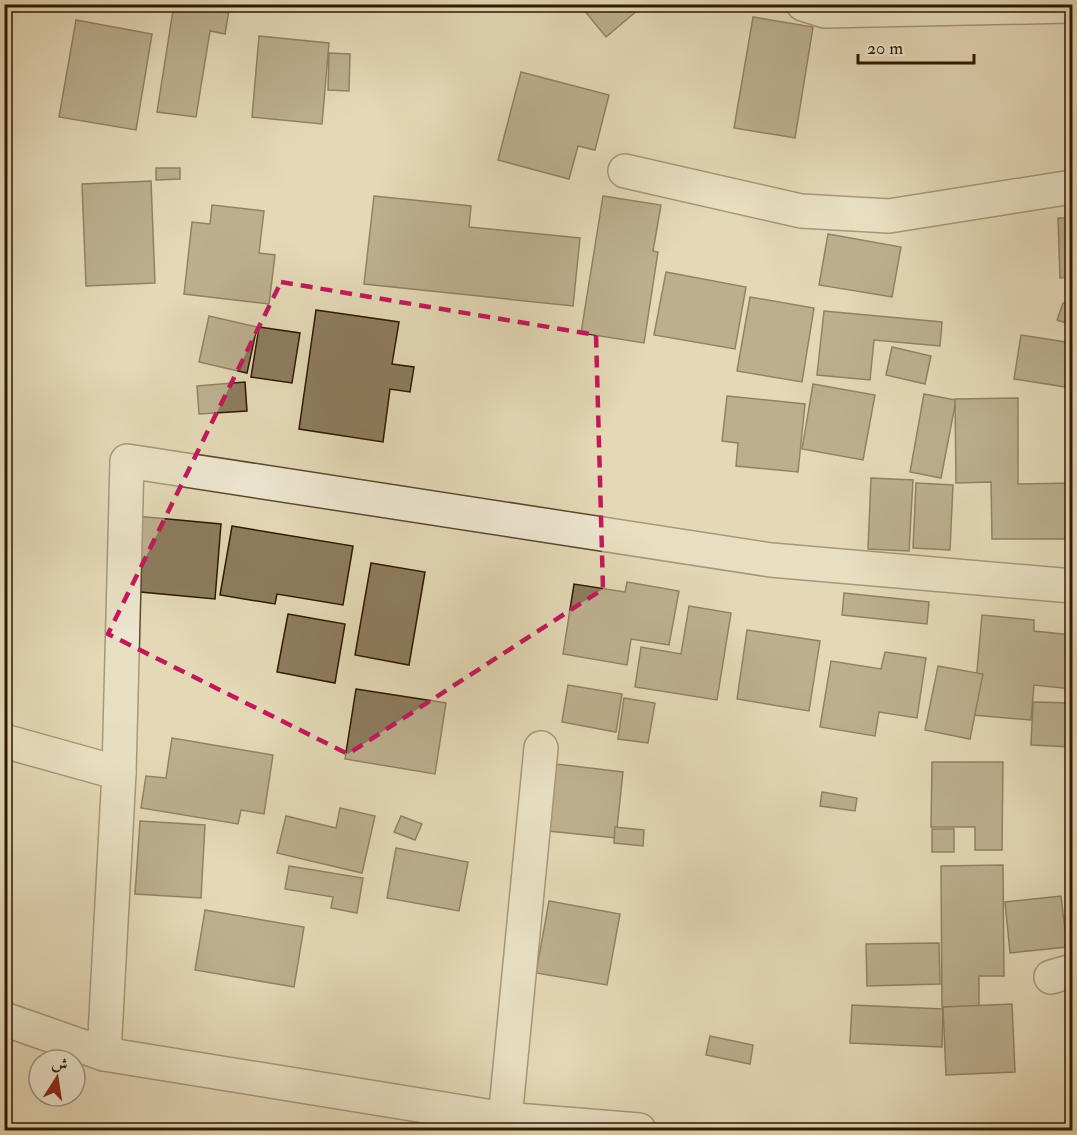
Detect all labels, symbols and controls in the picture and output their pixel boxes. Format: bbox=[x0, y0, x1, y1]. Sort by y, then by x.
scale bar bbox=[858, 27, 974, 65]
text: 20 m bbox=[867, 37, 903, 60]
north arrow bbox=[27, 1048, 87, 1108]
text: ش bbox=[50, 1053, 70, 1076]

